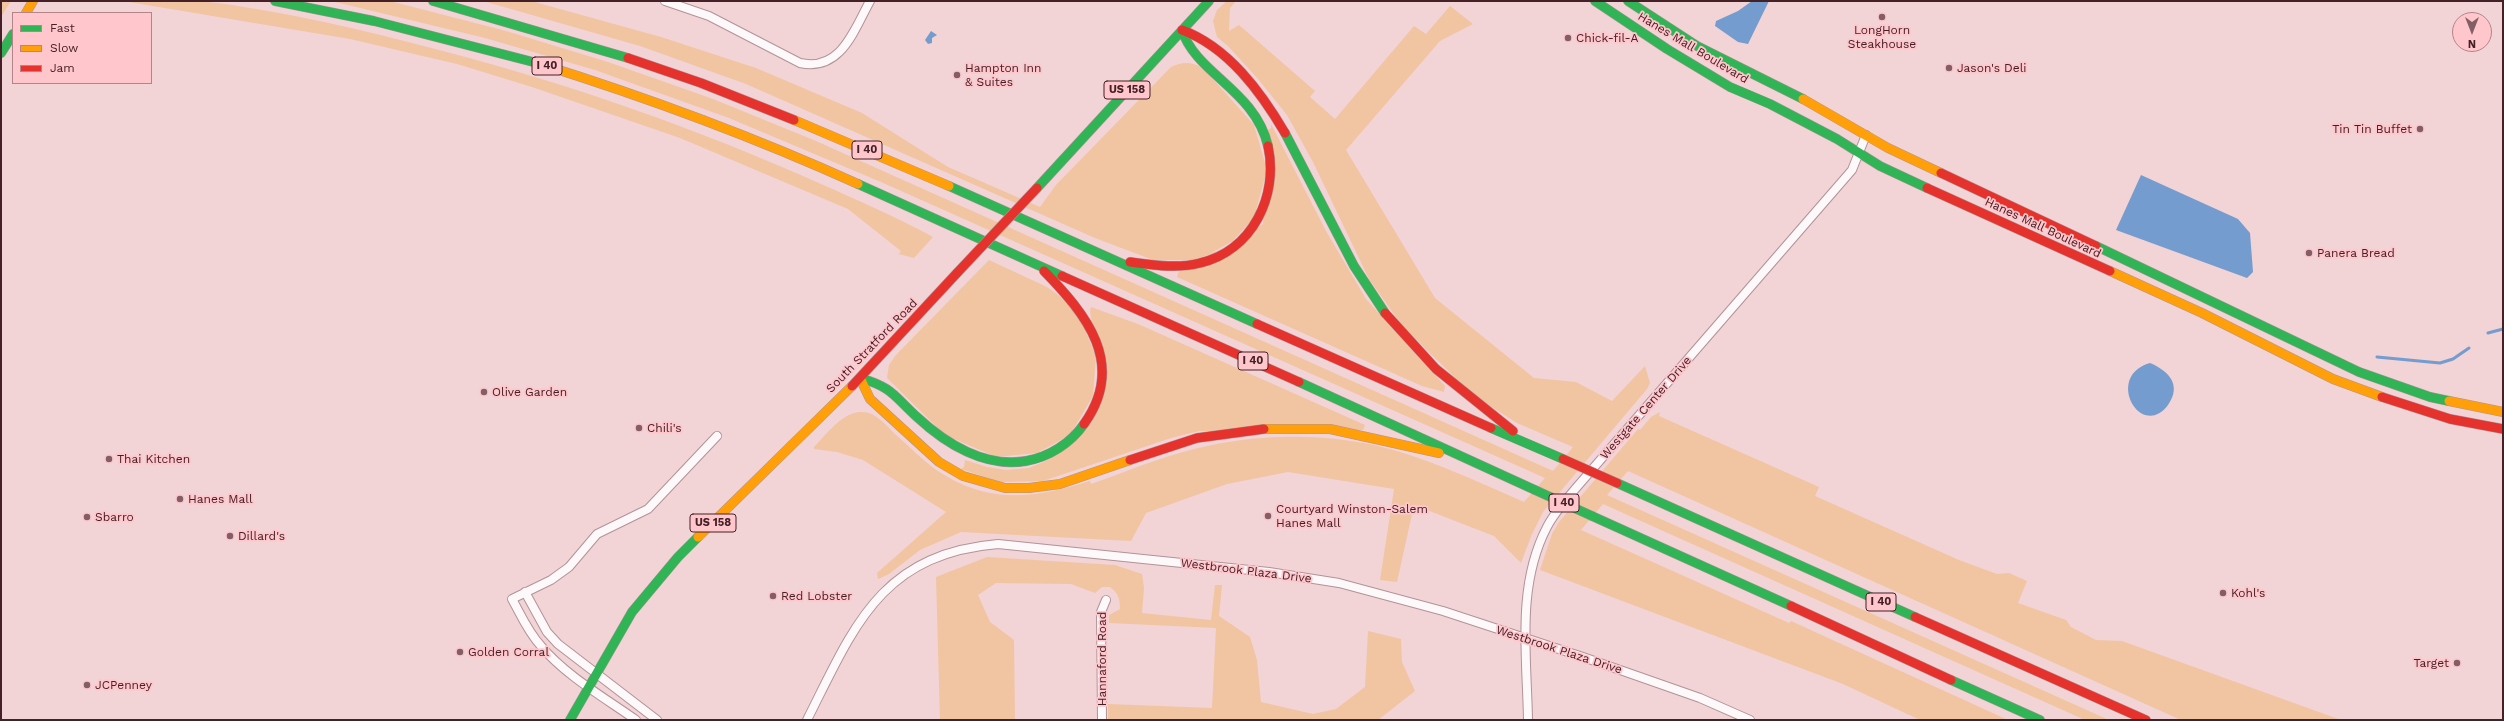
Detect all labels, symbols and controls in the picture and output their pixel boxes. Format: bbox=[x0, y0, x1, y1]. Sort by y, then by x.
street label: Hanes Mall Boulevard bbox=[1635, 9, 1751, 87]
legend bbox=[12, 12, 152, 84]
marker: LongHorn Steakhouse bbox=[1877, 12, 1887, 22]
north arrow bbox=[2452, 12, 2492, 52]
text: Fast bbox=[50, 21, 75, 35]
place label: LongHorn Steakhouse bbox=[1848, 23, 1916, 51]
place label: Chick-fil-A bbox=[1576, 31, 1638, 45]
marker: Chick-fil-A bbox=[1563, 33, 1573, 43]
text: N bbox=[2468, 37, 2476, 50]
text: Slow bbox=[50, 41, 78, 55]
road number: I 40 bbox=[532, 57, 562, 75]
text: Jam bbox=[50, 61, 75, 75]
place label: Hampton Inn & Suites bbox=[965, 61, 1041, 89]
place label: Jason's Deli bbox=[1957, 61, 2027, 75]
marker: Jason's Deli bbox=[1944, 63, 1954, 73]
marker: Hampton Inn & Suites bbox=[952, 70, 962, 80]
road number: US 158 bbox=[1104, 81, 1150, 99]
place label: Tin Tin Buffet bbox=[2332, 122, 2412, 136]
marker: Tin Tin Buffet bbox=[2415, 124, 2425, 134]
road number: I 40 bbox=[852, 141, 882, 159]
street label: Hanes Mall Boulevard bbox=[1983, 195, 2103, 261]
place label: Panera Bread bbox=[2317, 246, 2395, 260]
marker: Panera Bread bbox=[2304, 248, 2314, 258]
street label: South Stratford Road bbox=[823, 296, 921, 396]
road number: I 40 bbox=[1238, 352, 1268, 370]
street label: Westgate Center Drive bbox=[1597, 354, 1695, 462]
place label: Olive Garden bbox=[492, 385, 567, 399]
marker: Olive Garden bbox=[479, 387, 489, 397]
place label: Chili's bbox=[647, 421, 682, 435]
marker: Chili's bbox=[634, 423, 644, 433]
place label: Thai Kitchen bbox=[117, 452, 190, 466]
marker: Thai Kitchen bbox=[104, 454, 114, 464]
place label: Hanes Mall bbox=[188, 492, 253, 506]
marker: Hanes Mall bbox=[175, 494, 185, 504]
road number: I 40 bbox=[1549, 494, 1579, 512]
place label: Courtyard Winston-Salem Hanes Mall bbox=[1276, 502, 1428, 530]
place label: Sbarro bbox=[95, 510, 134, 524]
marker: Courtyard Winston-Salem Hanes Mall bbox=[1263, 511, 1273, 521]
marker: Sbarro bbox=[82, 512, 92, 522]
road number: US 158 bbox=[690, 514, 736, 532]
place label: Dillard's bbox=[238, 529, 285, 543]
marker: Dillard's bbox=[225, 531, 235, 541]
street label: Westbrook Plaza Drive bbox=[1180, 556, 1312, 586]
place label: Kohl's bbox=[2231, 586, 2265, 600]
marker: Kohl's bbox=[2218, 588, 2228, 598]
place label: Red Lobster bbox=[781, 589, 852, 603]
marker: Red Lobster bbox=[768, 591, 778, 601]
road number: I 40 bbox=[1866, 593, 1896, 611]
street label: Hannaford Road bbox=[1095, 612, 1109, 706]
street label: Westbrook Plaza Drive bbox=[1494, 623, 1624, 677]
place label: Golden Corral bbox=[468, 645, 549, 659]
marker: Golden Corral bbox=[455, 647, 465, 657]
place label: Target bbox=[2413, 656, 2449, 670]
marker: Target bbox=[2452, 658, 2462, 668]
place label: JCPenney bbox=[95, 678, 152, 692]
marker: JCPenney bbox=[82, 680, 92, 690]

